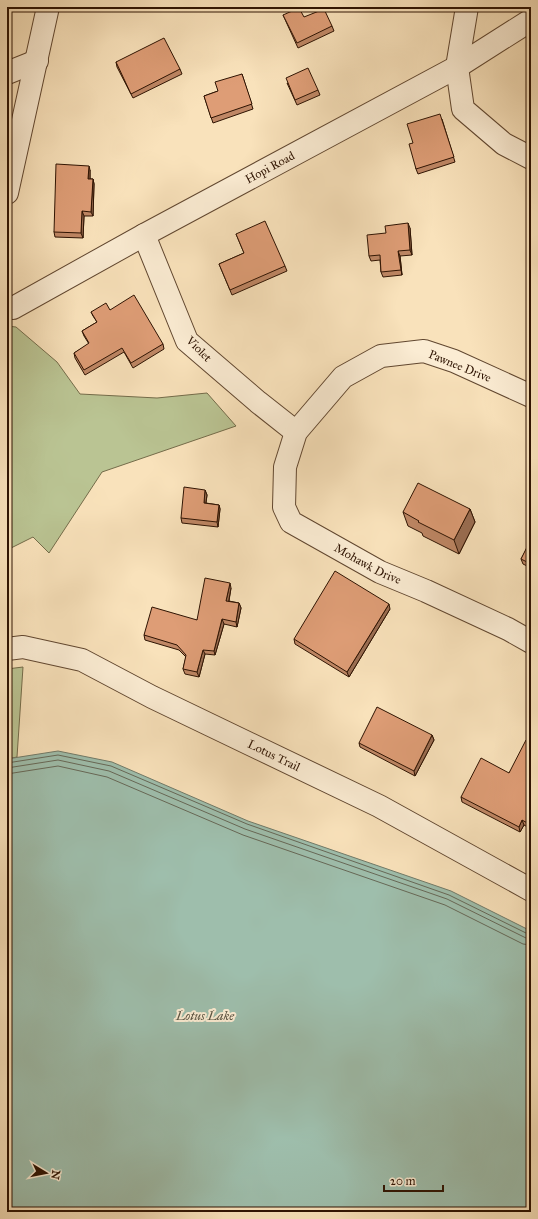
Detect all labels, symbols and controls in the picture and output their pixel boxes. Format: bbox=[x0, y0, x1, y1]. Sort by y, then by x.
street label: Hopi Road bbox=[243, 148, 297, 186]
street label: Violet bbox=[183, 333, 215, 365]
street label: Pawnee Drive bbox=[427, 347, 493, 385]
street label: Mohawk Drive bbox=[332, 541, 403, 587]
street label: Lotus Trail bbox=[245, 737, 303, 774]
water label: Lotus Lake bbox=[175, 1008, 235, 1024]
north arrow bbox=[26, 1153, 66, 1193]
scale bar bbox=[384, 1167, 443, 1193]
text: N bbox=[48, 1169, 63, 1181]
text: 20 m bbox=[390, 1174, 416, 1188]

